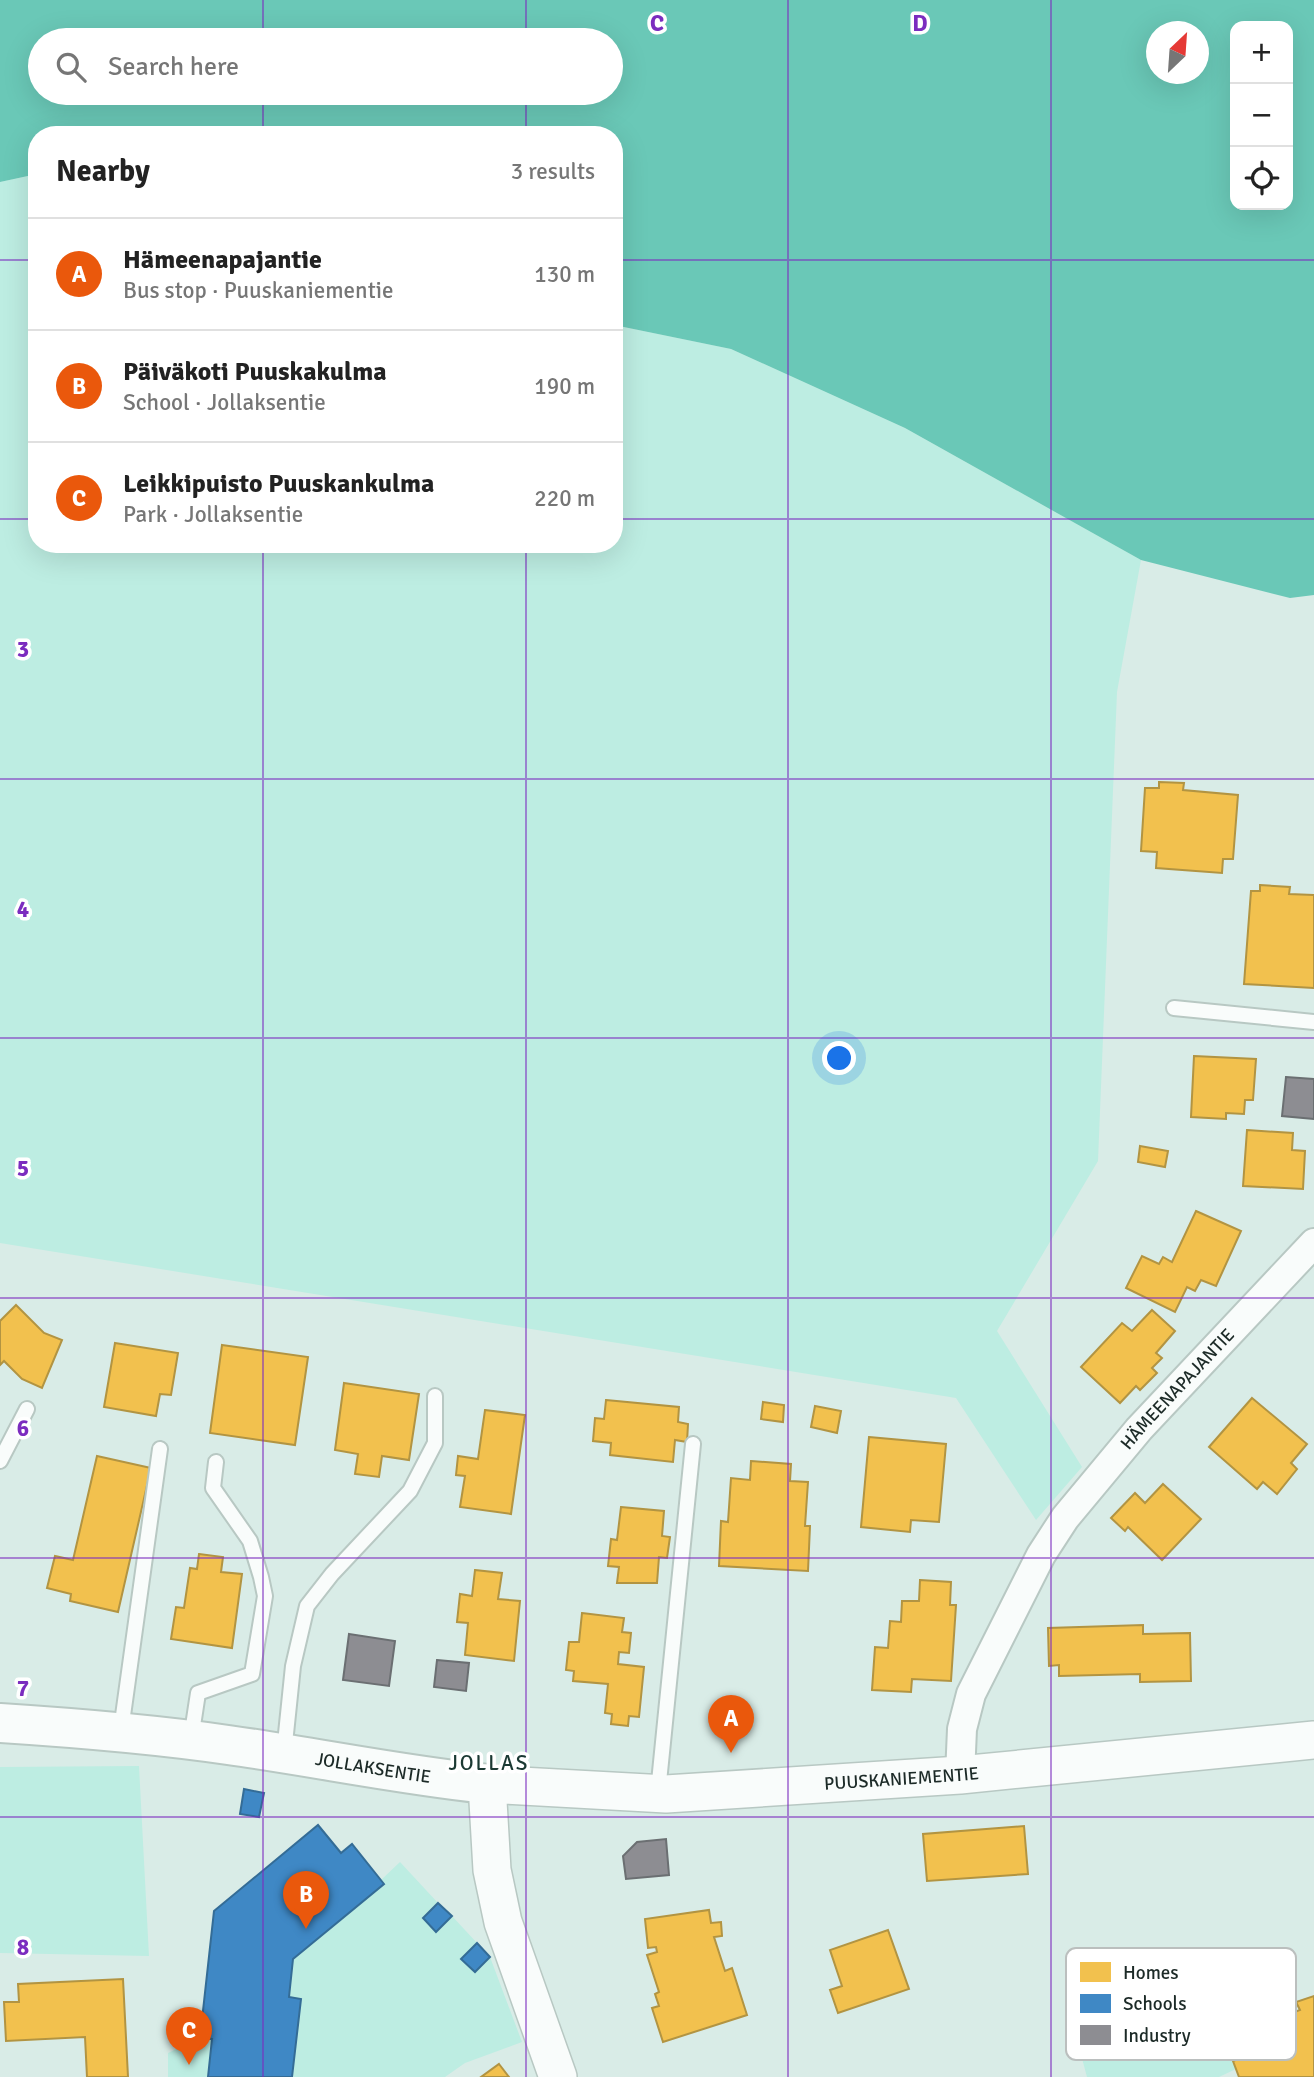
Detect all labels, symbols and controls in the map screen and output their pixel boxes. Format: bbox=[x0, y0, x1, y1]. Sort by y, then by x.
text: C bbox=[650, 9, 664, 38]
text: D bbox=[912, 9, 928, 38]
north arrow bbox=[1146, 21, 1209, 84]
map controls bbox=[1230, 21, 1293, 210]
button: + bbox=[1230, 21, 1293, 84]
search box bbox=[28, 28, 623, 105]
icon: search bbox=[52, 48, 90, 86]
text: Search here bbox=[108, 51, 239, 83]
button: − bbox=[1230, 84, 1293, 147]
button: locate bbox=[1230, 147, 1293, 210]
text: Nearby bbox=[56, 153, 150, 190]
text: 3 results bbox=[511, 157, 595, 186]
text: Hämeenapajantie bbox=[123, 244, 322, 276]
text: A bbox=[72, 260, 86, 289]
text: 130 m bbox=[534, 260, 595, 289]
text: Bus stop · Puuskaniementie bbox=[123, 276, 394, 305]
text: Päiväkoti Puuskakulma bbox=[123, 356, 387, 388]
text: B bbox=[72, 372, 86, 401]
text: 190 m bbox=[534, 372, 595, 401]
text: School · Jollaksentie bbox=[123, 388, 326, 417]
text: Leikkipuisto Puuskankulma bbox=[123, 468, 434, 500]
text: C bbox=[72, 484, 86, 513]
text: 220 m bbox=[534, 484, 595, 513]
text: Park · Jollaksentie bbox=[123, 500, 303, 529]
text: 3 bbox=[17, 635, 29, 664]
text: 4 bbox=[17, 895, 29, 924]
your location bbox=[822, 1041, 856, 1075]
text: 5 bbox=[17, 1154, 29, 1183]
street label: HÄMEENAPAJANTIE bbox=[1116, 1324, 1239, 1454]
text: 6 bbox=[17, 1414, 29, 1443]
text: 7 bbox=[17, 1674, 29, 1703]
pin: A bbox=[708, 1695, 754, 1753]
street label: JOLLAKSENTIE bbox=[314, 1748, 432, 1788]
district label: JOLLAS bbox=[448, 1750, 530, 1776]
street label: PUUSKANIEMENTIE bbox=[823, 1762, 980, 1795]
pin: B bbox=[283, 1871, 329, 1929]
text: 8 bbox=[17, 1933, 29, 1962]
legend bbox=[1066, 1948, 1296, 2060]
text: Homes bbox=[1123, 1961, 1179, 1985]
text: Schools bbox=[1123, 1992, 1187, 2016]
pin: C bbox=[166, 2007, 212, 2065]
text: Industry bbox=[1123, 2024, 1191, 2048]

